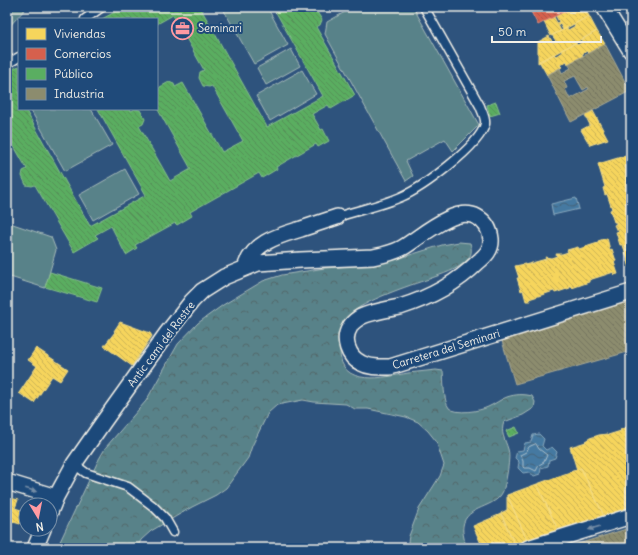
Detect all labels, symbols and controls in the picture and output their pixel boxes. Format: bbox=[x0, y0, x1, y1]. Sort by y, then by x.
office icon: Seminari bbox=[169, 15, 195, 41]
legend bbox=[18, 18, 158, 110]
scale bar bbox=[492, 18, 601, 44]
place label: Seminari bbox=[198, 21, 242, 35]
text: 50 m bbox=[498, 24, 527, 39]
text: Viviendas bbox=[54, 26, 105, 41]
text: Comercios bbox=[54, 46, 111, 61]
text: Público bbox=[54, 66, 93, 81]
text: Industria bbox=[54, 86, 104, 101]
street label: Antic camí del Rastre bbox=[124, 298, 198, 390]
street label: Carretera del Seminari bbox=[390, 326, 502, 372]
one-way arrow bbox=[26, 487, 38, 493]
north arrow bbox=[18, 497, 58, 537]
text: N bbox=[35, 519, 45, 534]
one-way arrow bbox=[587, 525, 599, 531]

